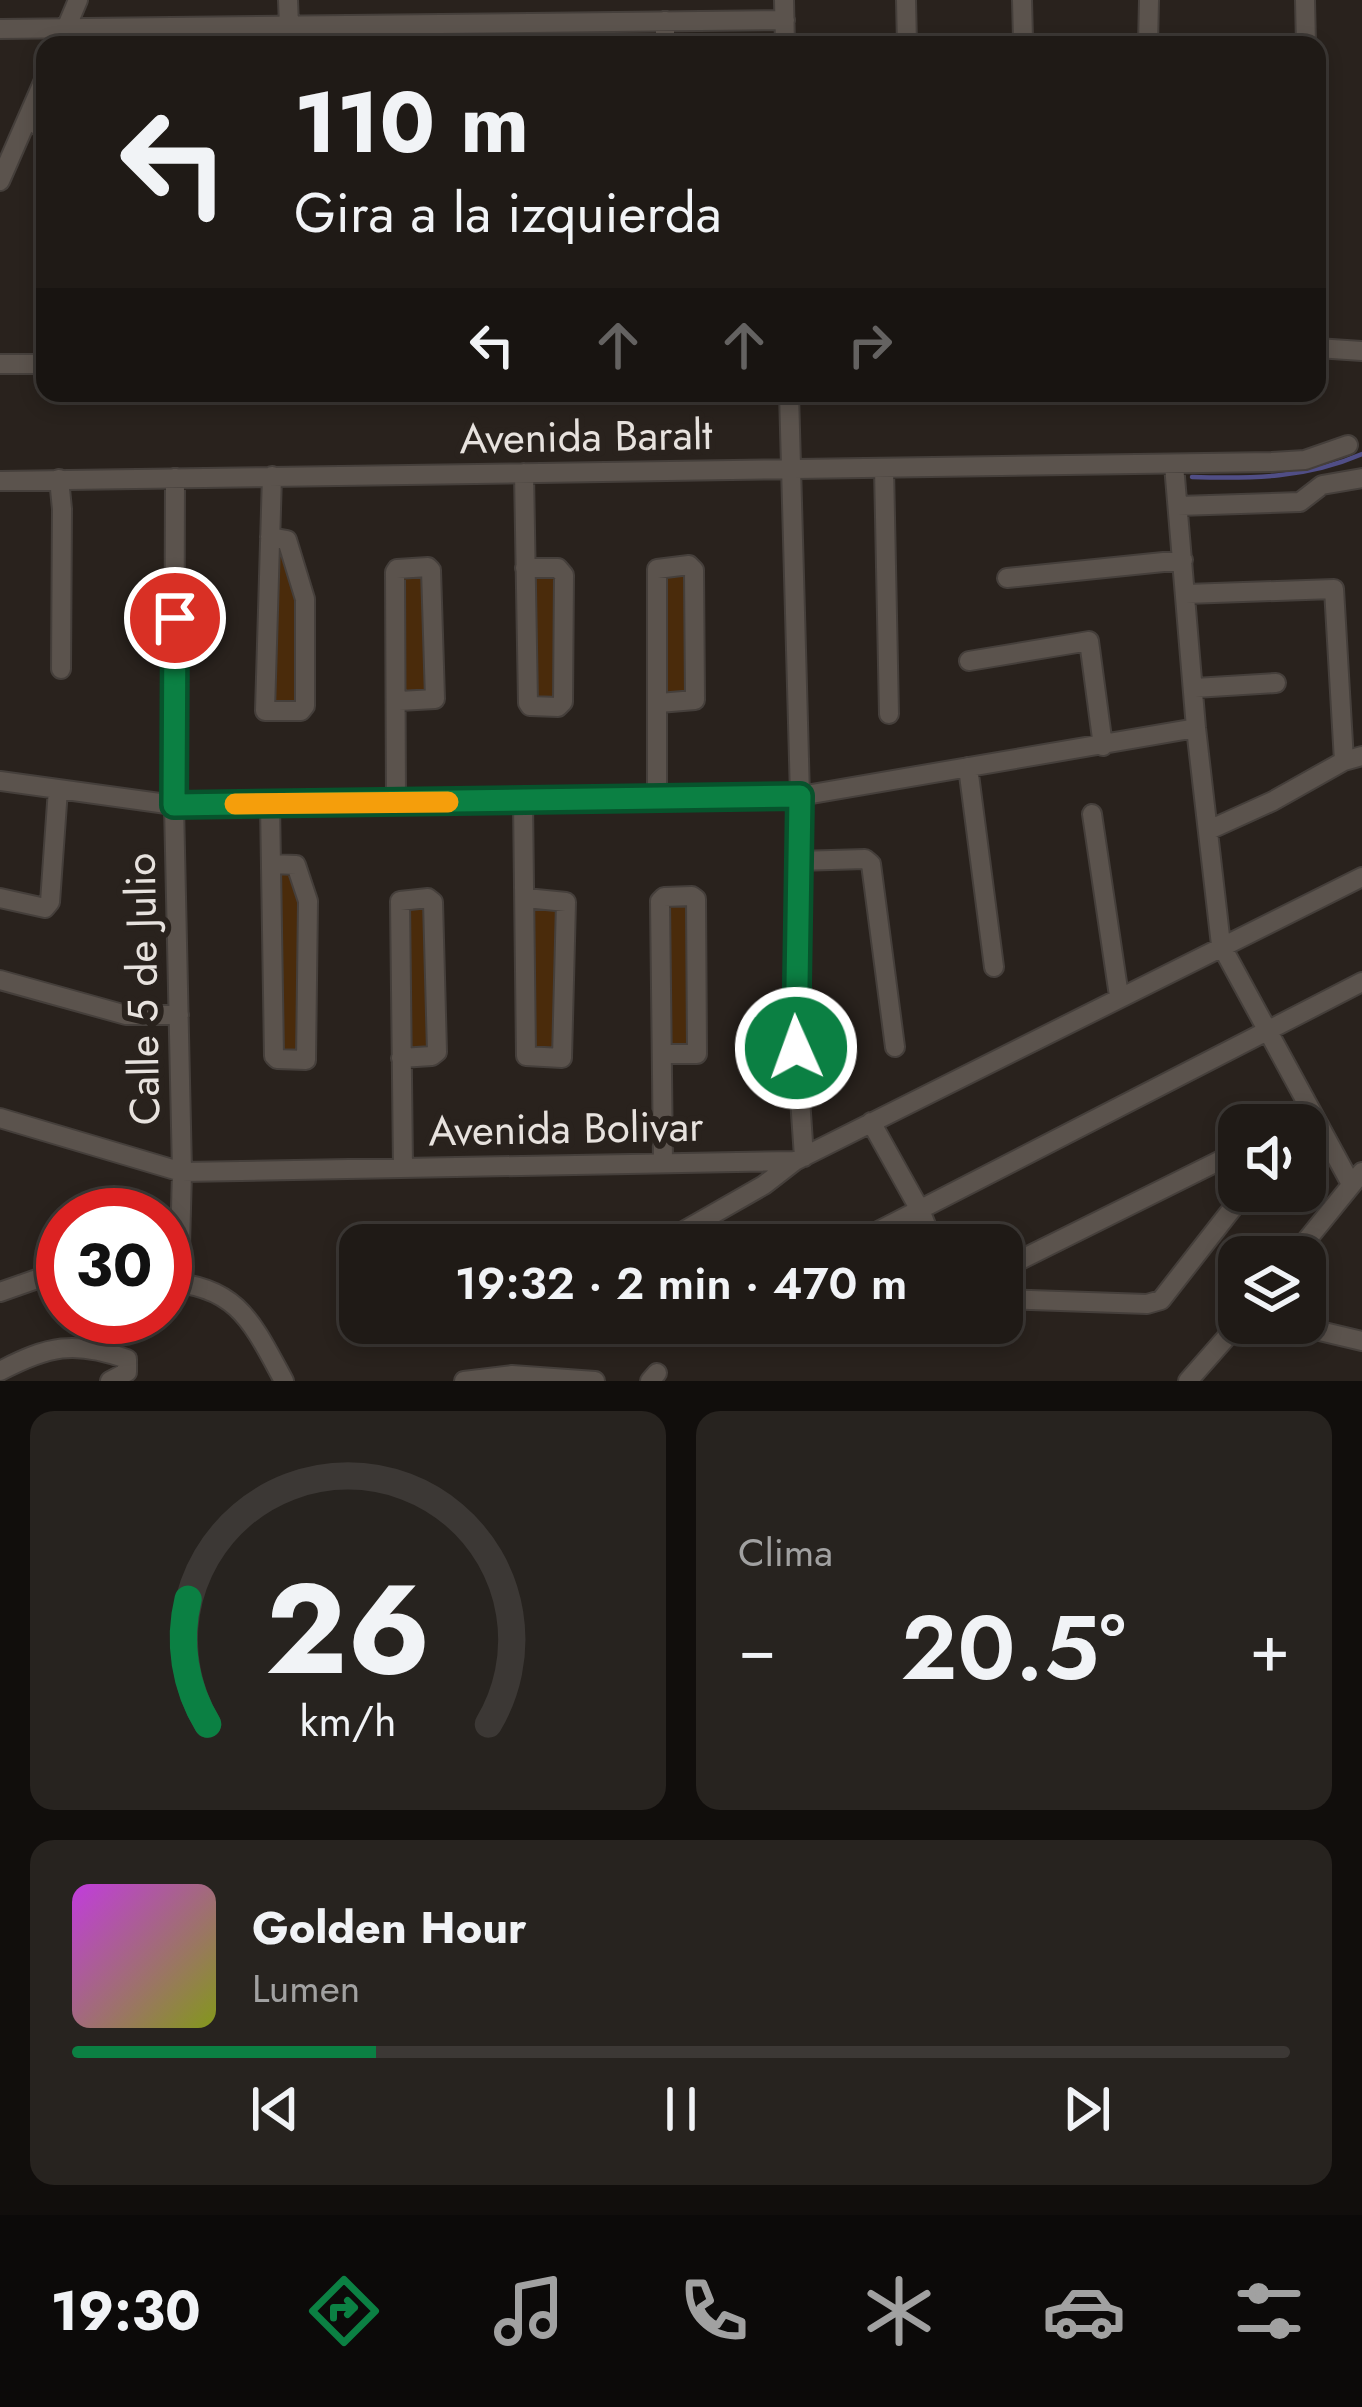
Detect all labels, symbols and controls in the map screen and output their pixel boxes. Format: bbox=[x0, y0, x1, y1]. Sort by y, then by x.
text: 110 m bbox=[294, 62, 529, 184]
icon: left bbox=[96, 84, 252, 240]
text: Gira a la izquierda bbox=[294, 174, 722, 252]
icon: left bbox=[459, 312, 525, 378]
icon: ahead bbox=[585, 312, 651, 378]
icon: ahead bbox=[711, 312, 777, 378]
icon: right bbox=[837, 312, 903, 378]
street label: Avenida Baralt bbox=[459, 404, 713, 469]
pin bbox=[124, 567, 226, 669]
icon: arrive bbox=[142, 585, 208, 651]
street label: Calle 5 de Julio bbox=[110, 852, 175, 1126]
position arrow bbox=[733, 985, 859, 1111]
street label: Avenida Bolivar bbox=[428, 1096, 705, 1161]
map controls bbox=[1218, 1104, 1326, 1344]
button: sound bbox=[1218, 1104, 1326, 1212]
speed limit sign: 30 bbox=[36, 1188, 192, 1344]
button: layers bbox=[1218, 1236, 1326, 1344]
text: 19:32 · 2 min · 470 m bbox=[455, 1251, 907, 1316]
text: Clima bbox=[738, 1524, 833, 1581]
text: 26 bbox=[265, 1539, 431, 1720]
text: 20.5° bbox=[901, 1583, 1126, 1713]
text: − bbox=[738, 1600, 777, 1696]
text: + bbox=[1249, 1600, 1290, 1696]
text: km/h bbox=[300, 1689, 396, 1751]
text: Golden Hour bbox=[252, 1895, 527, 1960]
text: Lumen bbox=[252, 1960, 360, 2017]
icon: previous bbox=[242, 2076, 308, 2142]
icon: pause bbox=[648, 2076, 714, 2142]
icon: next bbox=[1054, 2076, 1120, 2142]
icon: directions bbox=[302, 2269, 386, 2353]
icon: music bbox=[487, 2269, 571, 2353]
icon: phone bbox=[672, 2269, 756, 2353]
icon: climate bbox=[857, 2269, 941, 2353]
icon: car bbox=[1042, 2269, 1126, 2353]
icon: filters bbox=[1227, 2269, 1311, 2353]
text: 19:30 bbox=[51, 2272, 201, 2350]

